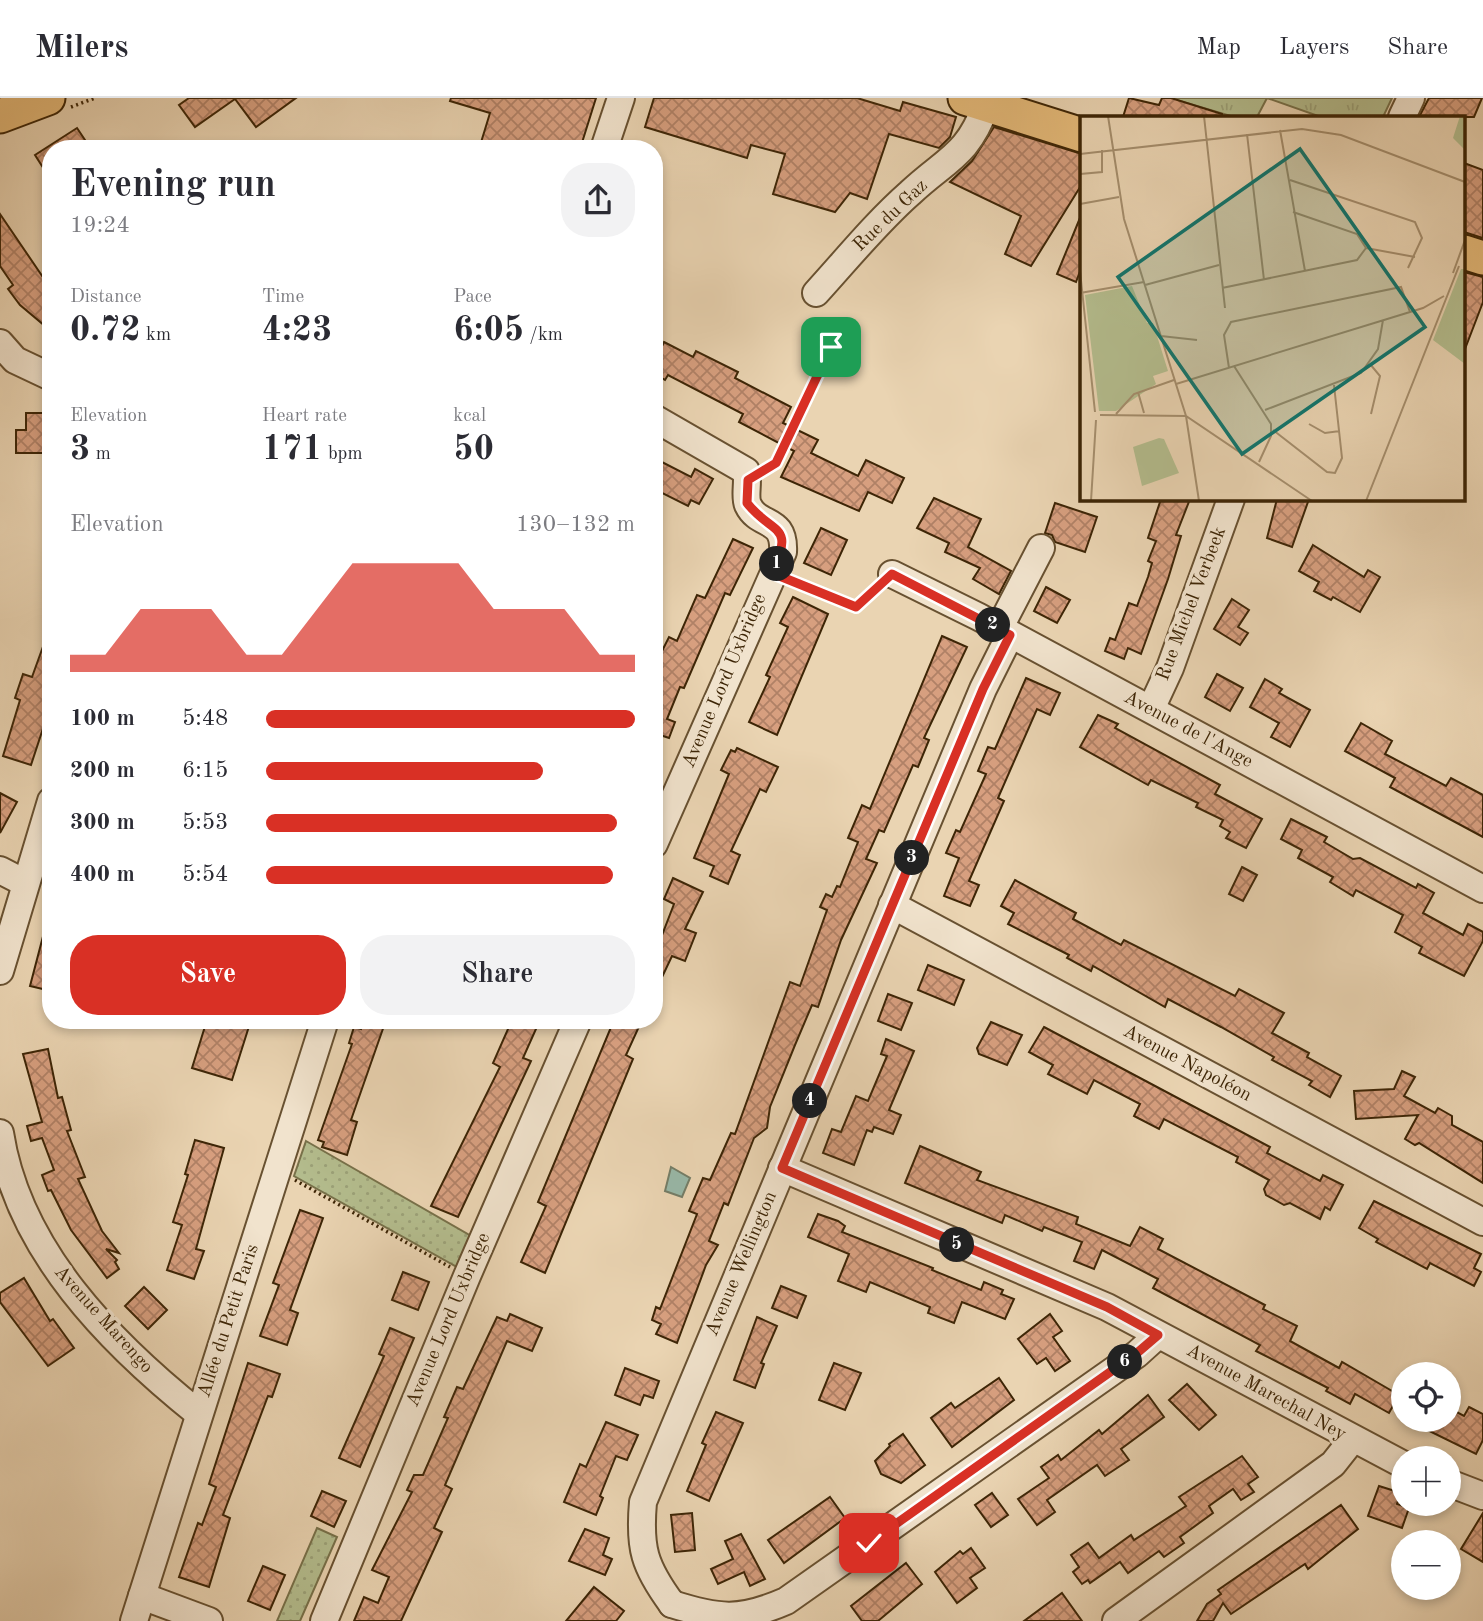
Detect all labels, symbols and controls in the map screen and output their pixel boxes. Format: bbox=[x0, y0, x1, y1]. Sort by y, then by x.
text: Milers bbox=[35, 32, 128, 65]
text: Map bbox=[1197, 36, 1241, 60]
text: Layers bbox=[1279, 36, 1349, 60]
text: Share bbox=[1387, 36, 1448, 60]
inset map bbox=[1080, 116, 1466, 500]
button: share bbox=[561, 163, 635, 237]
text: Evening run bbox=[70, 167, 276, 205]
street label: Rue du Gaz bbox=[850, 176, 932, 256]
text: 19:24 bbox=[70, 214, 130, 237]
text: Distance bbox=[70, 288, 142, 307]
text: Time bbox=[262, 288, 304, 307]
text: Pace bbox=[453, 288, 492, 307]
text: 0.72 bbox=[70, 313, 141, 348]
text: 4:23 bbox=[262, 313, 332, 348]
text: 6:05 bbox=[453, 313, 524, 348]
pin bbox=[801, 317, 861, 377]
text: km bbox=[141, 326, 171, 345]
text: /km bbox=[524, 326, 563, 345]
icon: arrive bbox=[812, 328, 850, 366]
text: Elevation bbox=[70, 407, 147, 426]
text: Heart rate bbox=[262, 407, 347, 426]
text: kcal bbox=[453, 407, 486, 426]
text: 3 bbox=[70, 432, 90, 467]
text: 171 bbox=[262, 432, 323, 467]
text: 50 bbox=[453, 432, 494, 467]
text: m bbox=[90, 445, 111, 464]
text: bpm bbox=[323, 445, 363, 464]
text: Elevation bbox=[70, 513, 164, 536]
text: 130–132 m bbox=[516, 513, 635, 536]
street label: Rue Michel Verbeek bbox=[1154, 524, 1230, 684]
pin: 1 bbox=[760, 546, 794, 582]
text: 1 bbox=[771, 554, 782, 573]
street label: Avenue Lord Uxbridge bbox=[680, 591, 770, 771]
pin: 2 bbox=[976, 608, 1010, 642]
text: 2 bbox=[987, 615, 998, 634]
street label: Avenue de l'Ange bbox=[1120, 688, 1256, 772]
text: 100 m bbox=[70, 707, 135, 730]
text: 5:48 bbox=[182, 707, 228, 730]
text: 200 m bbox=[70, 759, 135, 782]
text: 6:15 bbox=[182, 759, 228, 782]
text: 300 m bbox=[70, 811, 135, 834]
text: 5:53 bbox=[182, 811, 228, 834]
pin: 3 bbox=[894, 840, 930, 876]
text: 3 bbox=[906, 848, 917, 867]
text: 400 m bbox=[70, 863, 135, 886]
text: 5:54 bbox=[182, 863, 228, 886]
button: Save bbox=[70, 935, 346, 1015]
button: Share bbox=[360, 935, 635, 1015]
street label: Avenue Napoléon bbox=[1120, 1022, 1254, 1106]
pin: 4 bbox=[792, 1084, 828, 1118]
text: 4 bbox=[804, 1091, 815, 1110]
street label: Avenue Wellington bbox=[703, 1189, 781, 1339]
pin: 5 bbox=[940, 1228, 974, 1262]
street label: Avenue Lord Uxbridge bbox=[404, 1230, 494, 1410]
text: 5 bbox=[951, 1235, 962, 1254]
street label: Allée du Petit Paris bbox=[195, 1242, 263, 1400]
street label: Avenue Marengo bbox=[50, 1263, 156, 1377]
street label: Avenue Marechal Ney bbox=[1183, 1341, 1349, 1445]
pin: 6 bbox=[1108, 1344, 1142, 1380]
text: 6 bbox=[1119, 1352, 1130, 1371]
map controls bbox=[1391, 1362, 1461, 1600]
button: locate bbox=[1391, 1362, 1461, 1432]
button: + bbox=[1391, 1446, 1461, 1516]
pin bbox=[839, 1513, 899, 1573]
icon: check bbox=[850, 1524, 888, 1562]
button: − bbox=[1391, 1530, 1461, 1600]

